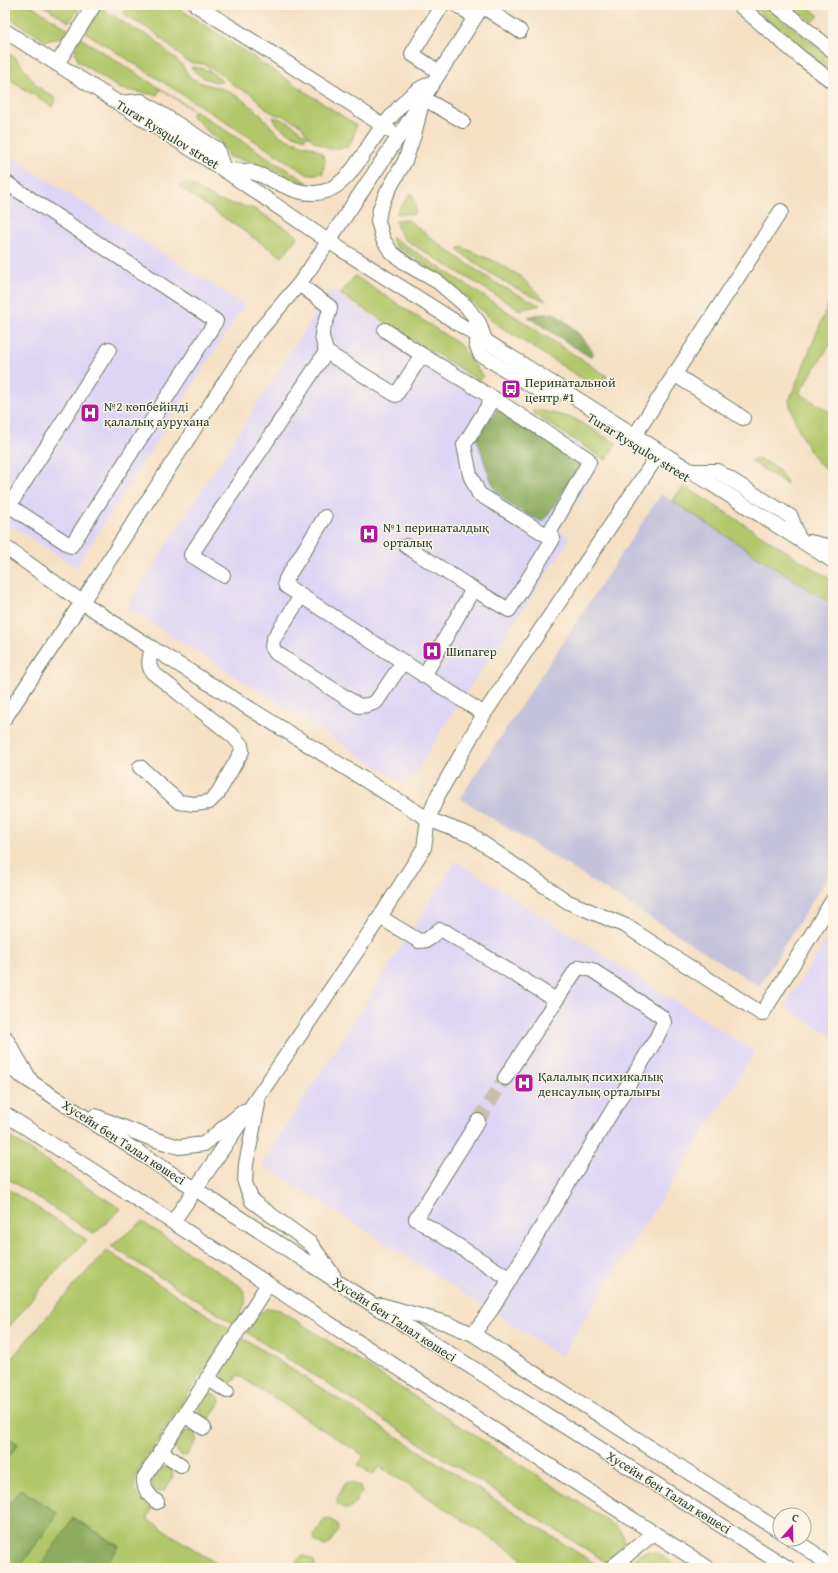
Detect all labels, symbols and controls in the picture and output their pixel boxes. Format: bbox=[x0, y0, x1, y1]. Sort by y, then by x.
street label: Turar Rysqulov street bbox=[113, 95, 223, 174]
place label: Перинатальной центр #1 bbox=[525, 373, 616, 407]
bus stop icon: Перинатальной центр #1 bbox=[500, 378, 522, 400]
place label: №2 көпбейінді қалалық аурухана bbox=[104, 397, 210, 431]
hospital icon: №2 көпбейінді қалалық аурухана bbox=[79, 402, 101, 424]
street label: Turar Rysqulov street bbox=[584, 408, 694, 487]
place label: №1 перинаталдық орталық bbox=[383, 518, 489, 552]
hospital icon: №1 перинаталдық орталық bbox=[358, 523, 380, 545]
hospital icon: Шипагер bbox=[421, 640, 443, 662]
place label: Шипагер bbox=[446, 642, 497, 661]
place label: Қалалық психикалық денсаулық орталығы bbox=[538, 1067, 663, 1101]
hospital icon: Қалалық психикалық денсаулық орталығы bbox=[513, 1072, 535, 1094]
street label: Хусейн бен Талал көшесі bbox=[58, 1095, 189, 1190]
street label: Хусейн бен Талал көшесі bbox=[329, 1272, 460, 1367]
street label: Хусейн бен Талал көшесі bbox=[603, 1446, 735, 1539]
north arrow bbox=[772, 1507, 812, 1547]
text: С bbox=[790, 1509, 801, 1526]

